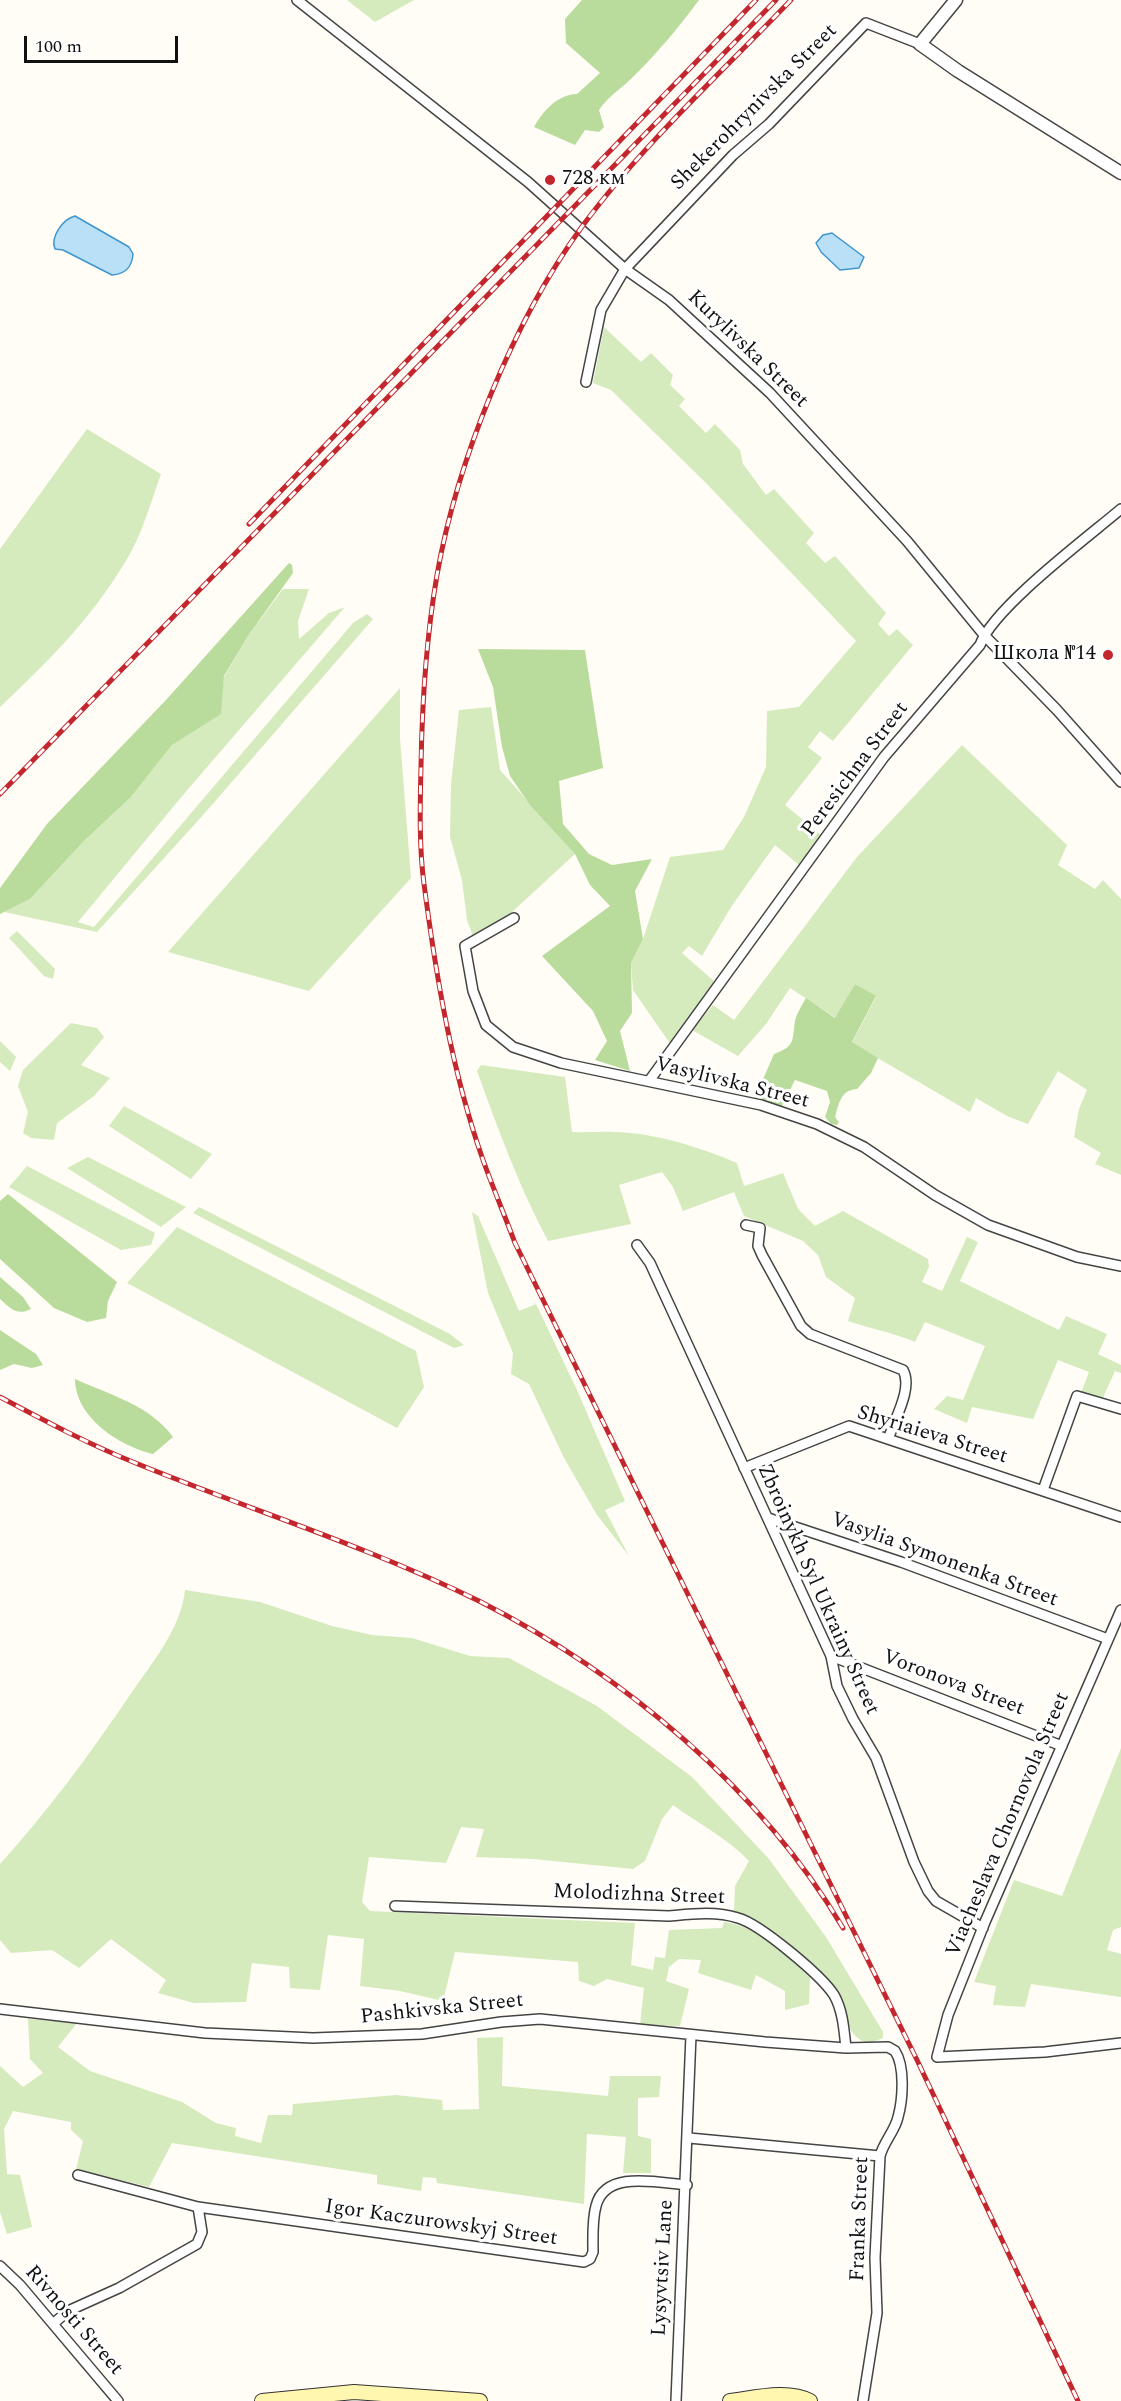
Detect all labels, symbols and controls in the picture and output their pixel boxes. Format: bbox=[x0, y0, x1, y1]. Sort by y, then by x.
street label: Shekerohrynivska Street bbox=[666, 19, 844, 197]
scale bar bbox=[27, 24, 182, 62]
text: 100 m bbox=[35, 33, 82, 60]
place label: 728 км bbox=[562, 167, 625, 193]
marker: 728 км bbox=[543, 173, 557, 187]
street label: Kurylivska Street bbox=[681, 286, 813, 414]
place label: Школа №14 bbox=[993, 642, 1096, 668]
marker: Школа №14 bbox=[1101, 648, 1115, 662]
street label: Peresichna Street bbox=[797, 698, 915, 842]
street label: Vasylivska Street bbox=[652, 1053, 812, 1115]
street label: Shyriaieva Street bbox=[854, 1401, 1010, 1471]
street label: Zbroinykh Syl Ukrainy Street bbox=[750, 1461, 884, 1719]
street label: Vasylia Symonenka Street bbox=[827, 1508, 1061, 1614]
street label: Voronova Street bbox=[879, 1645, 1027, 1723]
street label: Viacheslava Chornovola Street bbox=[942, 1689, 1076, 1961]
street label: Molodizhna Street bbox=[552, 1880, 726, 1912]
street label: Pashkivska Street bbox=[359, 1989, 525, 2031]
street label: Franka Street bbox=[846, 2156, 876, 2282]
street label: Igor Kaczurowskyj Street bbox=[323, 2195, 559, 2253]
street label: Lysyvtsiv Lane bbox=[648, 2199, 680, 2337]
street label: Rivnosti Street bbox=[18, 2261, 128, 2381]

